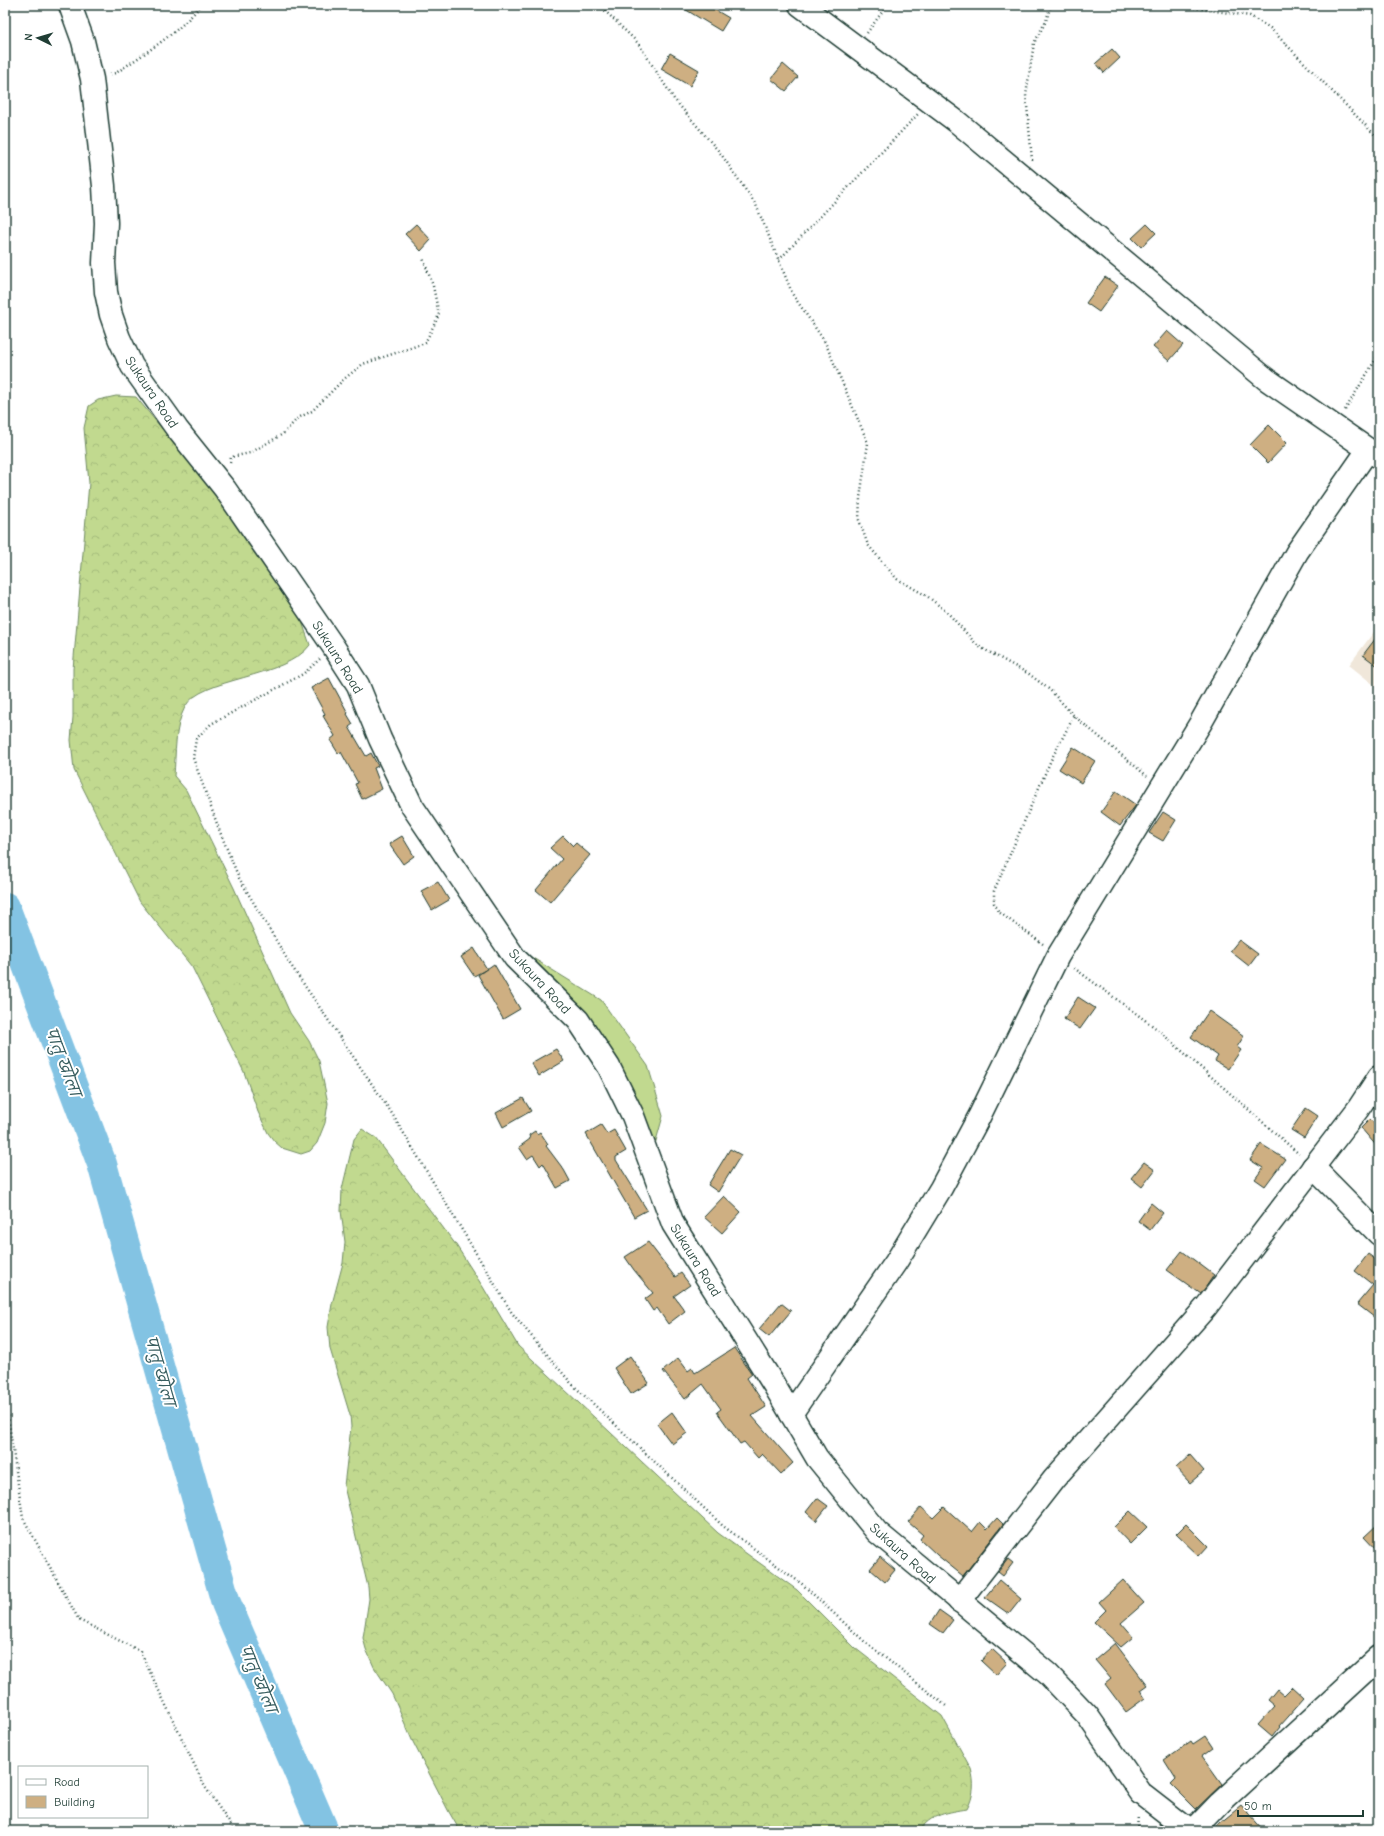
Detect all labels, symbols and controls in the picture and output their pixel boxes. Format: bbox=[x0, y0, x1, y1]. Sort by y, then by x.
north arrow bbox=[18, 18, 58, 58]
text: N bbox=[22, 33, 35, 41]
street label: Sukaura Road bbox=[121, 353, 182, 432]
street label: Sukaura Road bbox=[308, 617, 367, 697]
street label: Sukaura Road bbox=[505, 945, 574, 1018]
water label: पातु खोला bbox=[40, 1024, 88, 1103]
street label: Sukaura Road bbox=[666, 1220, 725, 1300]
water label: पातु खोला bbox=[140, 1333, 182, 1412]
street label: Sukaura Road bbox=[866, 1519, 939, 1588]
water label: पातु खोला bbox=[234, 1641, 285, 1720]
legend bbox=[18, 1766, 148, 1818]
text: Road bbox=[54, 1775, 80, 1789]
scale bar bbox=[1238, 1792, 1363, 1818]
text: Building bbox=[54, 1795, 95, 1809]
text: 50 m bbox=[1244, 1799, 1272, 1813]

